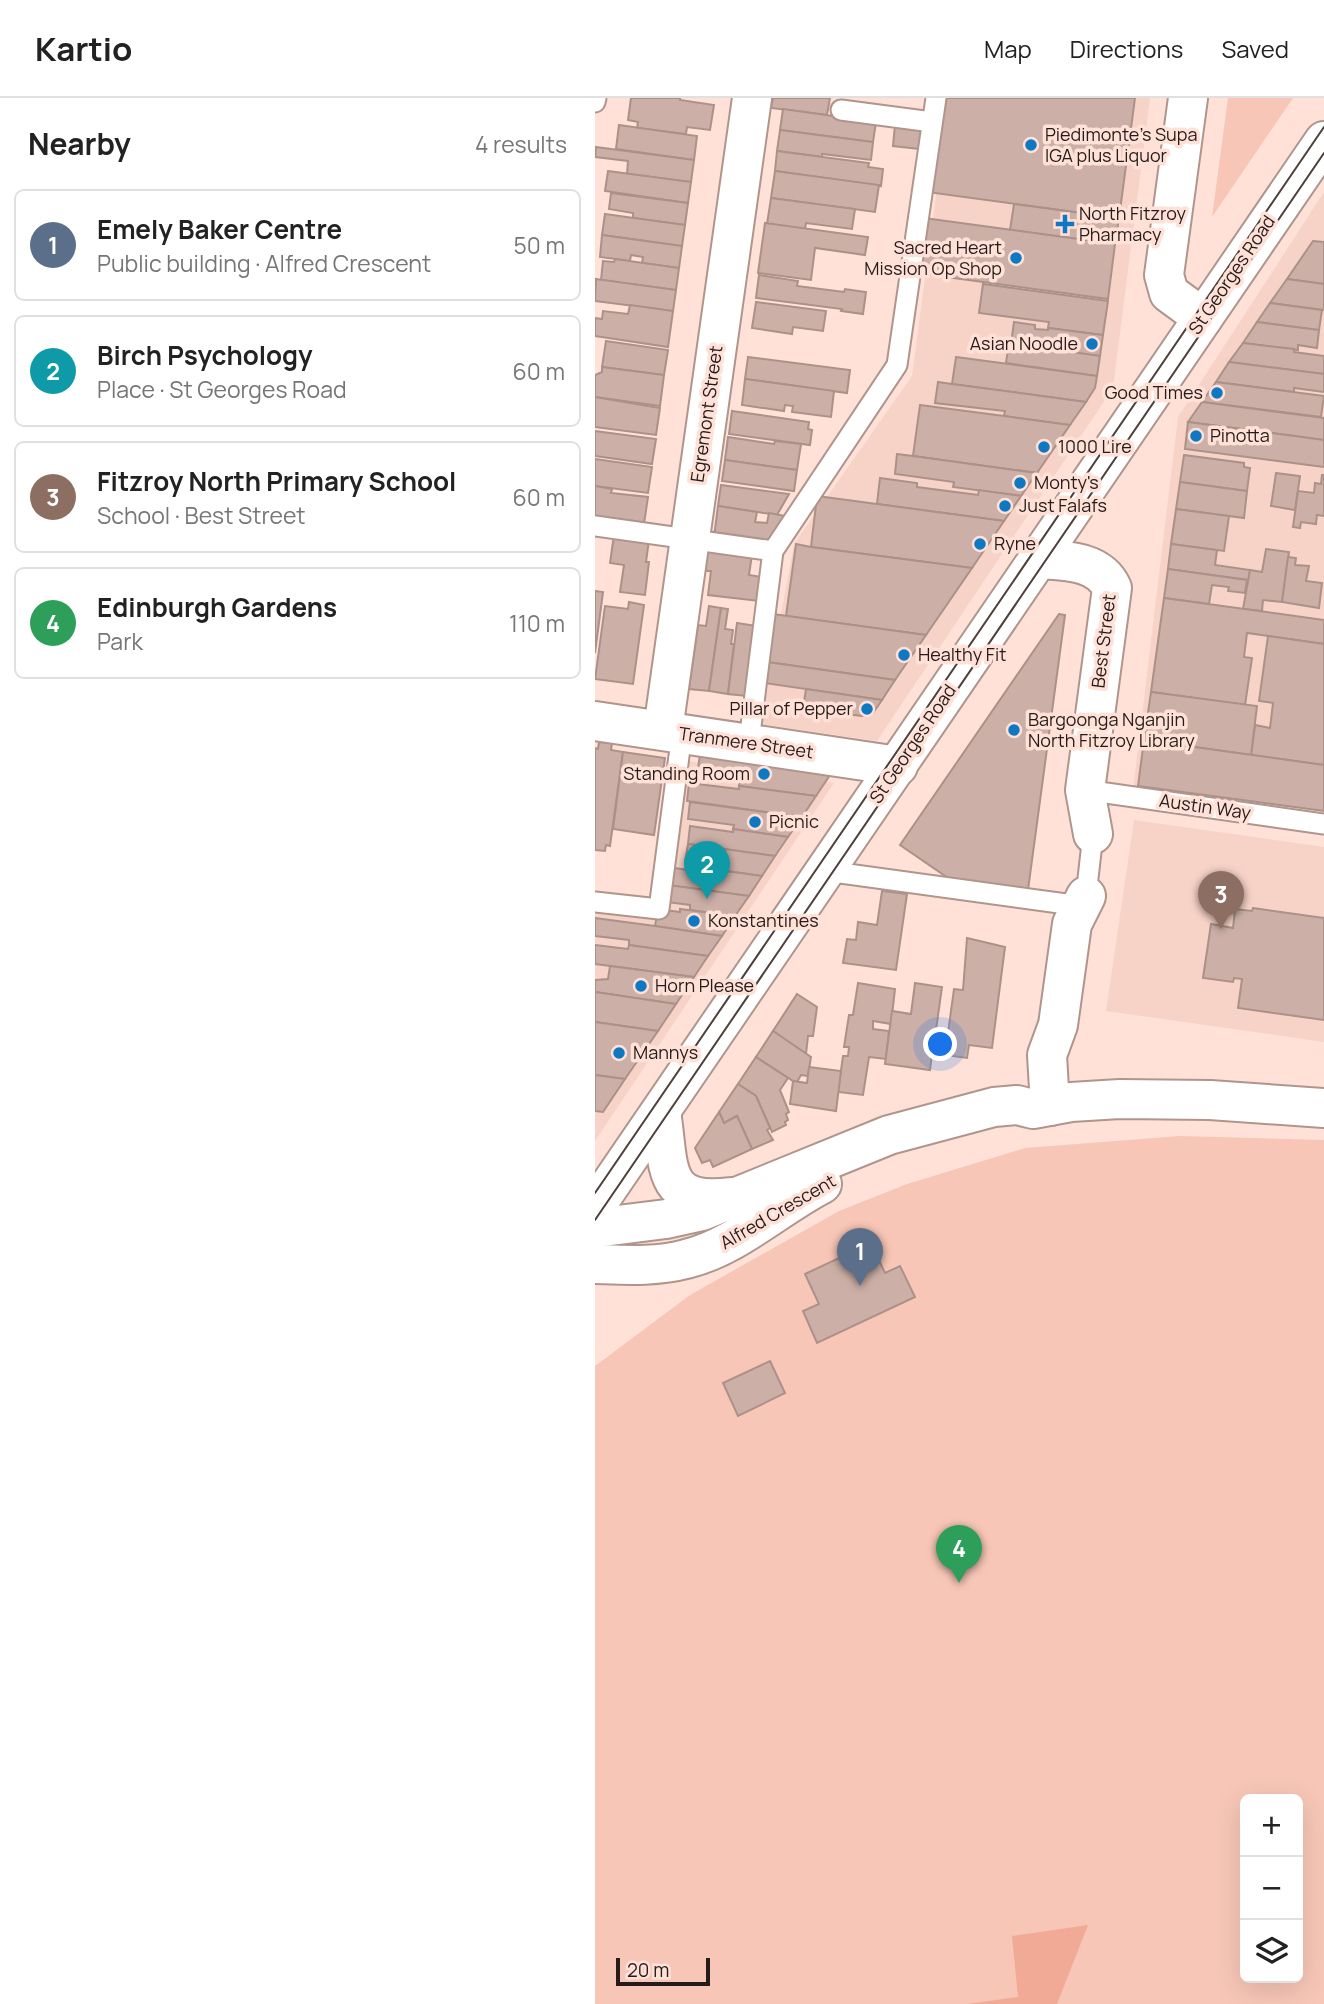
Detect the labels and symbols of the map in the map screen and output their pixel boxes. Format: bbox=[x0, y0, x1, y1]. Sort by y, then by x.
place label: Piedimonte's Supa IGA plus Liquor bbox=[1045, 122, 1197, 167]
marker: Piedimonte's Supa IGA plus Liquor bbox=[1023, 137, 1039, 153]
place label: North Fitzroy Pharmacy bbox=[1079, 201, 1187, 246]
street label: St Georges Road bbox=[1182, 210, 1280, 339]
marker: North Fitzroy Pharmacy bbox=[1057, 216, 1073, 232]
place label: Sacred Heart Mission Op Shop bbox=[864, 235, 1002, 280]
marker: Sacred Heart Mission Op Shop bbox=[1008, 250, 1024, 266]
place label: Asian Noodle bbox=[970, 331, 1078, 355]
marker: Asian Noodle bbox=[1084, 336, 1100, 352]
street label: Egremont Street bbox=[685, 344, 727, 484]
place label: Good Times bbox=[1105, 380, 1203, 404]
marker: Good Times bbox=[1209, 385, 1225, 401]
place label: Pinotta bbox=[1210, 423, 1270, 447]
marker: Pinotta bbox=[1188, 428, 1204, 444]
place label: 1000 Lire bbox=[1058, 434, 1132, 458]
marker: 1000 Lire bbox=[1036, 439, 1052, 455]
place label: Monty's bbox=[1034, 470, 1099, 494]
marker: Monty's bbox=[1012, 475, 1028, 491]
place label: Just Falafs bbox=[1019, 493, 1107, 517]
marker: Just Falafs bbox=[997, 498, 1013, 514]
place label: Ryne bbox=[994, 531, 1036, 555]
marker: Ryne bbox=[972, 536, 988, 552]
street label: Best Street bbox=[1085, 592, 1121, 689]
place label: Healthy Fit bbox=[918, 642, 1006, 666]
marker: Healthy Fit bbox=[896, 647, 912, 663]
street label: St Georges Road bbox=[863, 679, 961, 808]
place label: Pillar of Pepper bbox=[729, 696, 854, 720]
marker: Pillar of Pepper bbox=[859, 701, 875, 717]
place label: Bargoonga Nganjin North Fitzroy Library bbox=[1028, 707, 1195, 752]
street label: Tranmere Street bbox=[677, 721, 815, 763]
marker: Bargoonga Nganjin North Fitzroy Library bbox=[1006, 722, 1022, 738]
place label: Standing Room bbox=[623, 761, 750, 785]
marker: Standing Room bbox=[756, 766, 772, 782]
street label: Austin Way bbox=[1158, 788, 1253, 824]
place label: Picnic bbox=[769, 809, 819, 833]
marker: Picnic bbox=[747, 814, 763, 830]
pin: 2 bbox=[684, 841, 730, 899]
pin: 3 bbox=[1198, 871, 1244, 929]
place label: Konstantines bbox=[708, 908, 819, 932]
marker: Konstantines bbox=[686, 913, 702, 929]
place label: Horn Please bbox=[655, 973, 754, 997]
marker: Horn Please bbox=[633, 978, 649, 994]
your location bbox=[923, 1027, 957, 1061]
place label: Mannys bbox=[633, 1040, 698, 1064]
marker: Mannys bbox=[611, 1045, 627, 1061]
street label: Alfred Crescent bbox=[715, 1168, 840, 1254]
pin: 1 bbox=[837, 1228, 883, 1286]
pin: 4 bbox=[936, 1525, 982, 1583]
scale bar bbox=[616, 1955, 711, 1987]

